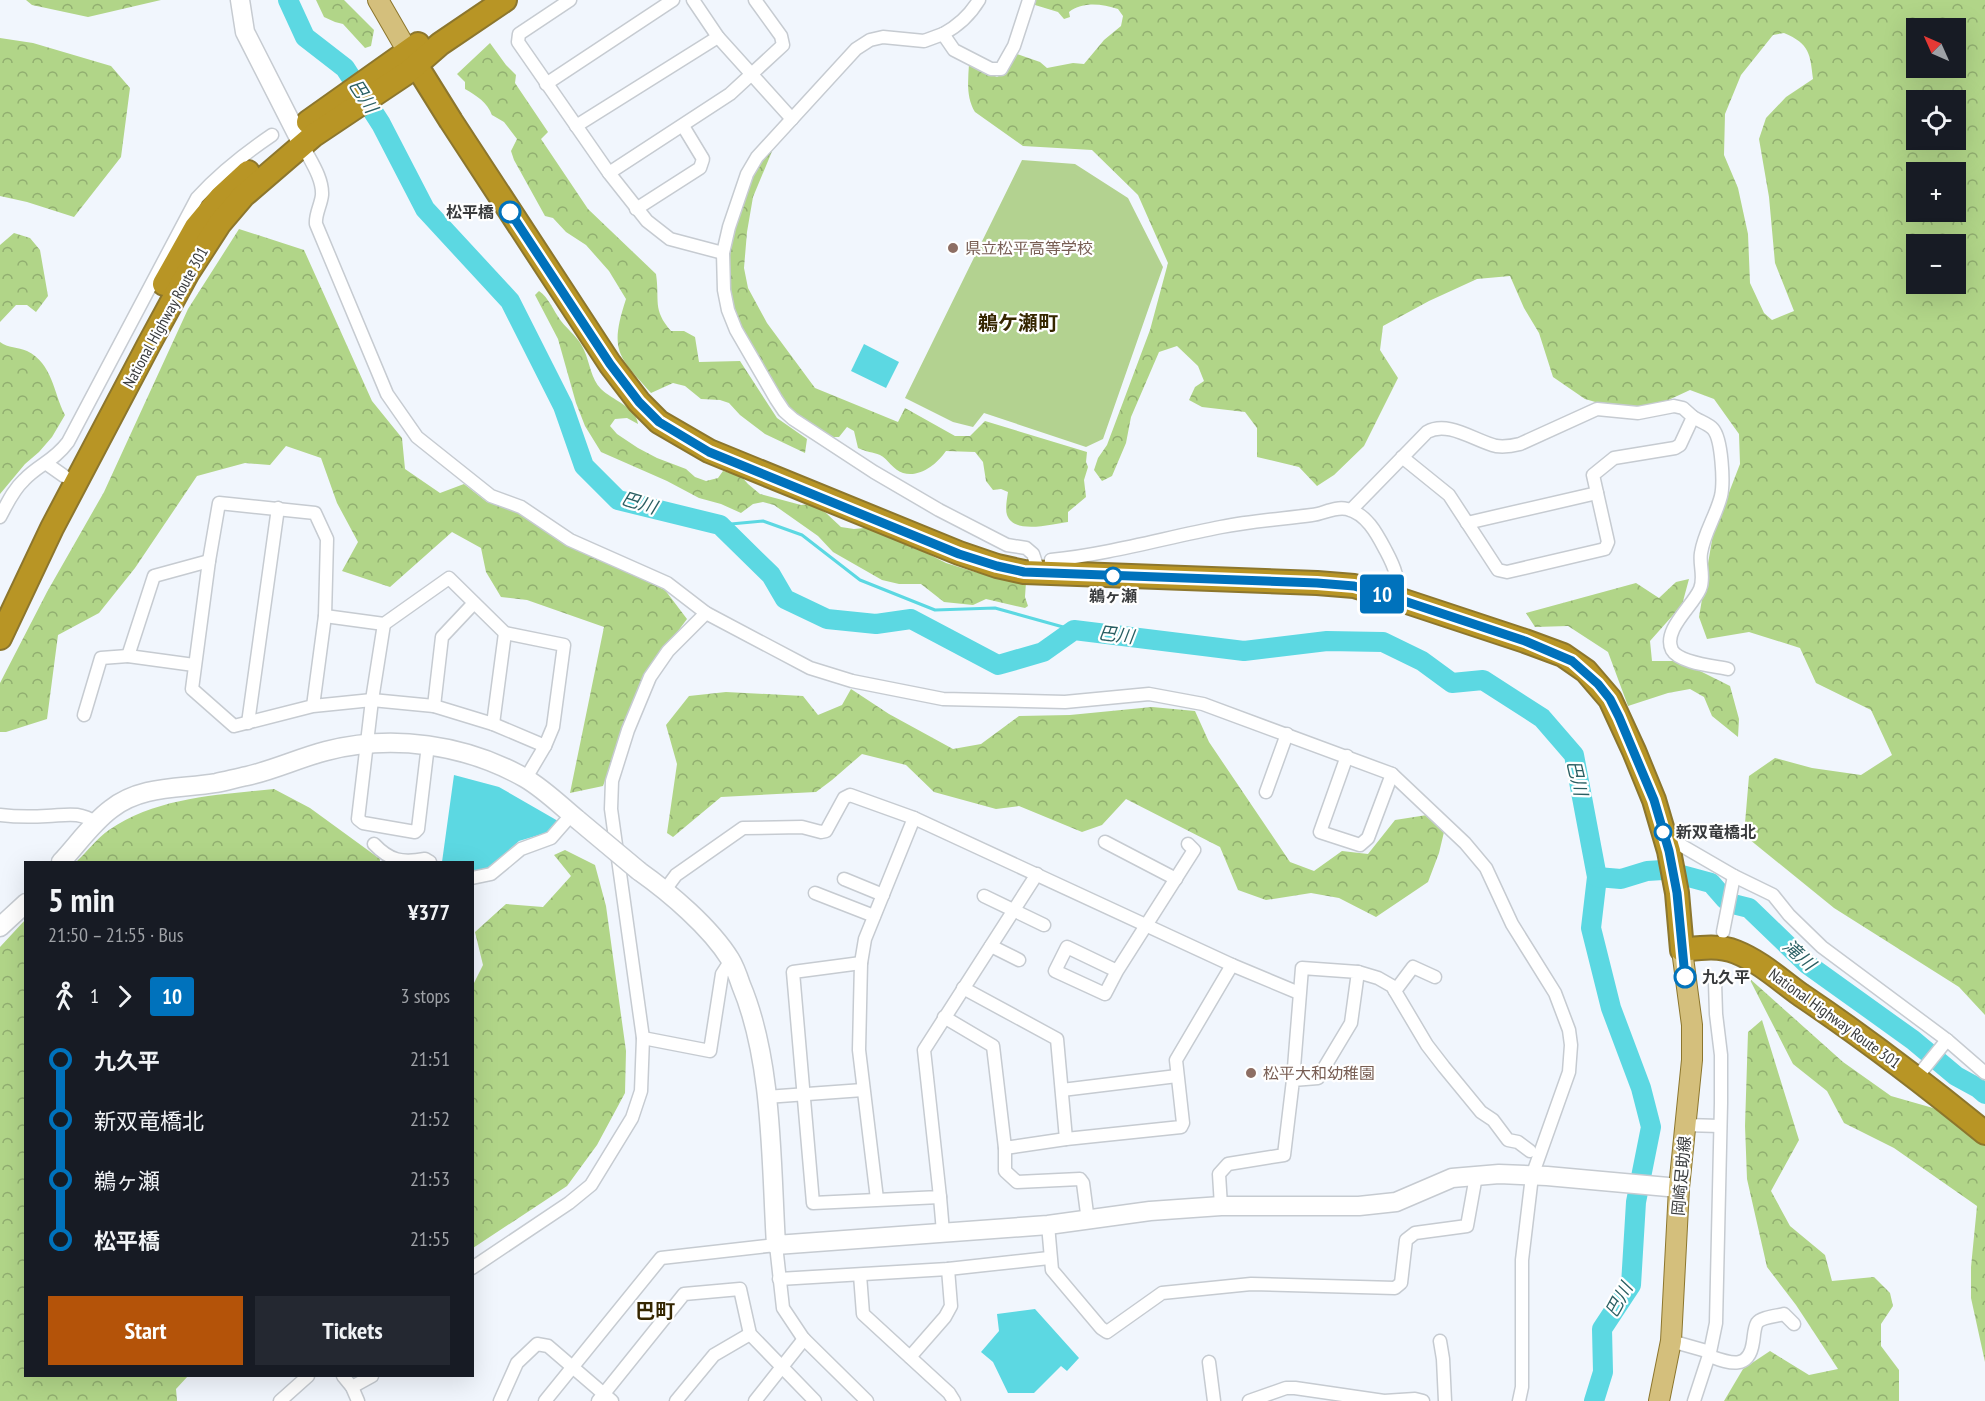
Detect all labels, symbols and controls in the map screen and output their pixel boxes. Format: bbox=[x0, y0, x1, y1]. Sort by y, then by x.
north arrow bbox=[1906, 18, 1966, 78]
map controls bbox=[1906, 18, 1966, 294]
water label: 巴川 bbox=[344, 74, 384, 119]
button: locate bbox=[1906, 90, 1966, 150]
button: + bbox=[1906, 162, 1966, 222]
marker: 松平橋 bbox=[499, 201, 521, 223]
place label: 松平橋 bbox=[446, 202, 494, 222]
button: − bbox=[1906, 234, 1966, 294]
place label: 県立松平高等学校 bbox=[965, 238, 1093, 258]
marker: 県立松平高等学校 bbox=[946, 241, 960, 255]
street label: National Highway Route 301 bbox=[118, 243, 212, 391]
district label: 鵜ケ瀬町 bbox=[978, 310, 1058, 336]
water label: 巴川 bbox=[619, 486, 662, 519]
marker: 鵜ヶ瀬 bbox=[1104, 567, 1122, 585]
line badge: 10 bbox=[1355, 574, 1409, 614]
text: 10 bbox=[1372, 581, 1392, 608]
place label: 鵜ヶ瀬 bbox=[1089, 586, 1137, 606]
water label: 巴川 bbox=[1097, 621, 1137, 648]
water label: 巴川 bbox=[1562, 758, 1593, 800]
place label: 新双竜橋北 bbox=[1676, 822, 1756, 842]
marker: 新双竜橋北 bbox=[1654, 823, 1672, 841]
text: 5 min bbox=[48, 878, 115, 921]
text: ¥377 bbox=[408, 898, 450, 926]
text: 21:50 – 21:55 · Bus bbox=[48, 922, 183, 948]
water label: 滝川 bbox=[1778, 934, 1822, 977]
street label: National Highway Route 301 bbox=[1765, 964, 1905, 1072]
marker: 九久平 bbox=[1674, 966, 1696, 988]
place label: 九久平 bbox=[1702, 967, 1750, 987]
icon: walk bbox=[48, 980, 81, 1013]
icon: forward bbox=[108, 980, 141, 1013]
text: 1 bbox=[90, 983, 99, 1009]
text: 10 bbox=[162, 983, 182, 1010]
text: 3 stops bbox=[401, 983, 450, 1009]
text: 21:51 bbox=[410, 1046, 450, 1072]
text: 九久平 bbox=[94, 1047, 160, 1075]
place label: 松平大和幼稚園 bbox=[1263, 1063, 1375, 1083]
marker: 松平大和幼稚園 bbox=[1244, 1066, 1258, 1080]
text: 21:52 bbox=[410, 1106, 450, 1132]
text: 新双竜橋北 bbox=[94, 1107, 204, 1135]
street label: 岡崎足助線 bbox=[1668, 1135, 1694, 1217]
text: 21:53 bbox=[410, 1166, 450, 1192]
text: 鵜ヶ瀬 bbox=[94, 1167, 160, 1195]
text: 21:55 bbox=[410, 1226, 450, 1252]
text: 松平橋 bbox=[94, 1227, 160, 1255]
water label: 巴川 bbox=[1600, 1277, 1638, 1321]
button: Start bbox=[48, 1296, 243, 1365]
button: Tickets bbox=[255, 1296, 450, 1365]
district label: 巴町 bbox=[635, 1298, 675, 1324]

